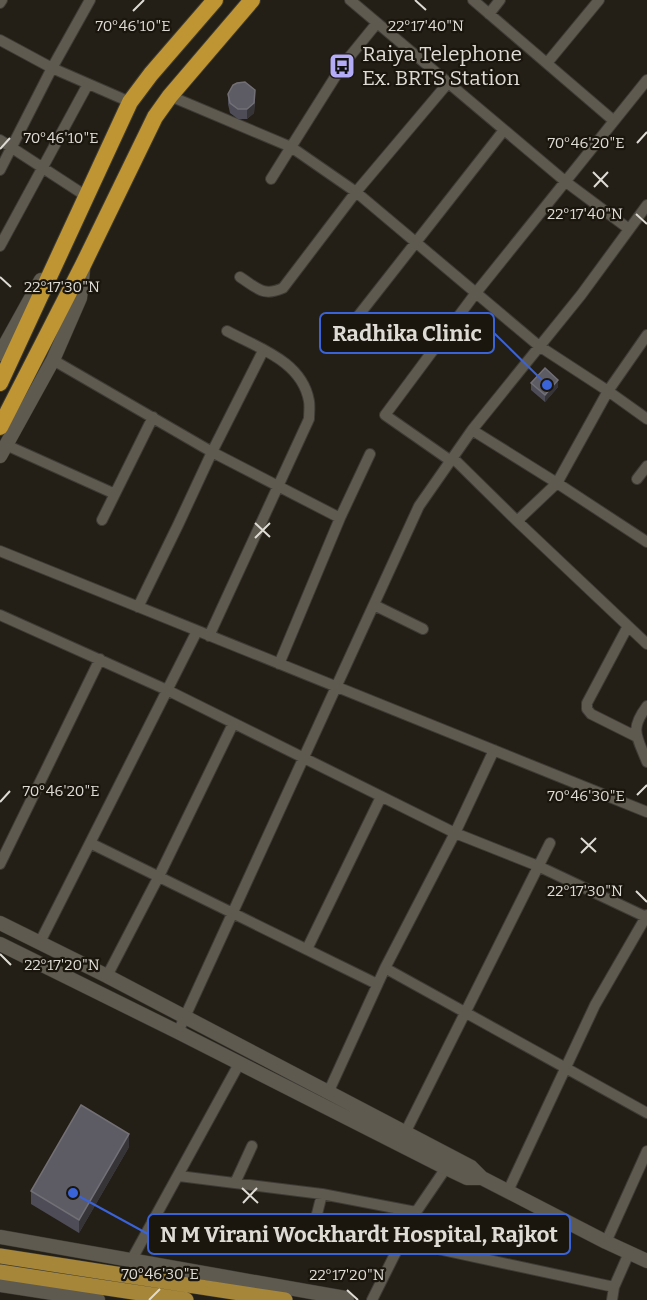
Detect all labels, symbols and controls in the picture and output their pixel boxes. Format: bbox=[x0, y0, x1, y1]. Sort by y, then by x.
text: 70°46'10"E bbox=[95, 17, 171, 35]
text: 22°17'40"N bbox=[388, 17, 464, 35]
place label: Raiya Telephone Ex. BRTS Station bbox=[362, 41, 522, 91]
bus stop icon: Raiya Telephone Ex. BRTS Station bbox=[327, 51, 357, 81]
text: 70°46'10"E bbox=[23, 129, 99, 147]
text: 70°46'20"E bbox=[547, 134, 625, 152]
text: 22°17'40"N bbox=[547, 205, 623, 223]
text: 22°17'30"N bbox=[24, 278, 100, 296]
callout: Radhika Clinic bbox=[320, 313, 494, 353]
text: Radhika Clinic bbox=[332, 320, 482, 347]
text: 70°46'20"E bbox=[22, 782, 100, 800]
text: 70°46'30"E bbox=[547, 787, 625, 805]
text: 22°17'30"N bbox=[547, 882, 623, 900]
text: 22°17'20"N bbox=[24, 956, 100, 974]
callout: N M Virani Wockhardt Hospital, Rajkot bbox=[148, 1214, 570, 1254]
text: N M Virani Wockhardt Hospital, Rajkot bbox=[160, 1221, 558, 1248]
text: 70°46'30"E bbox=[121, 1265, 199, 1283]
text: 22°17'20"N bbox=[309, 1266, 385, 1284]

